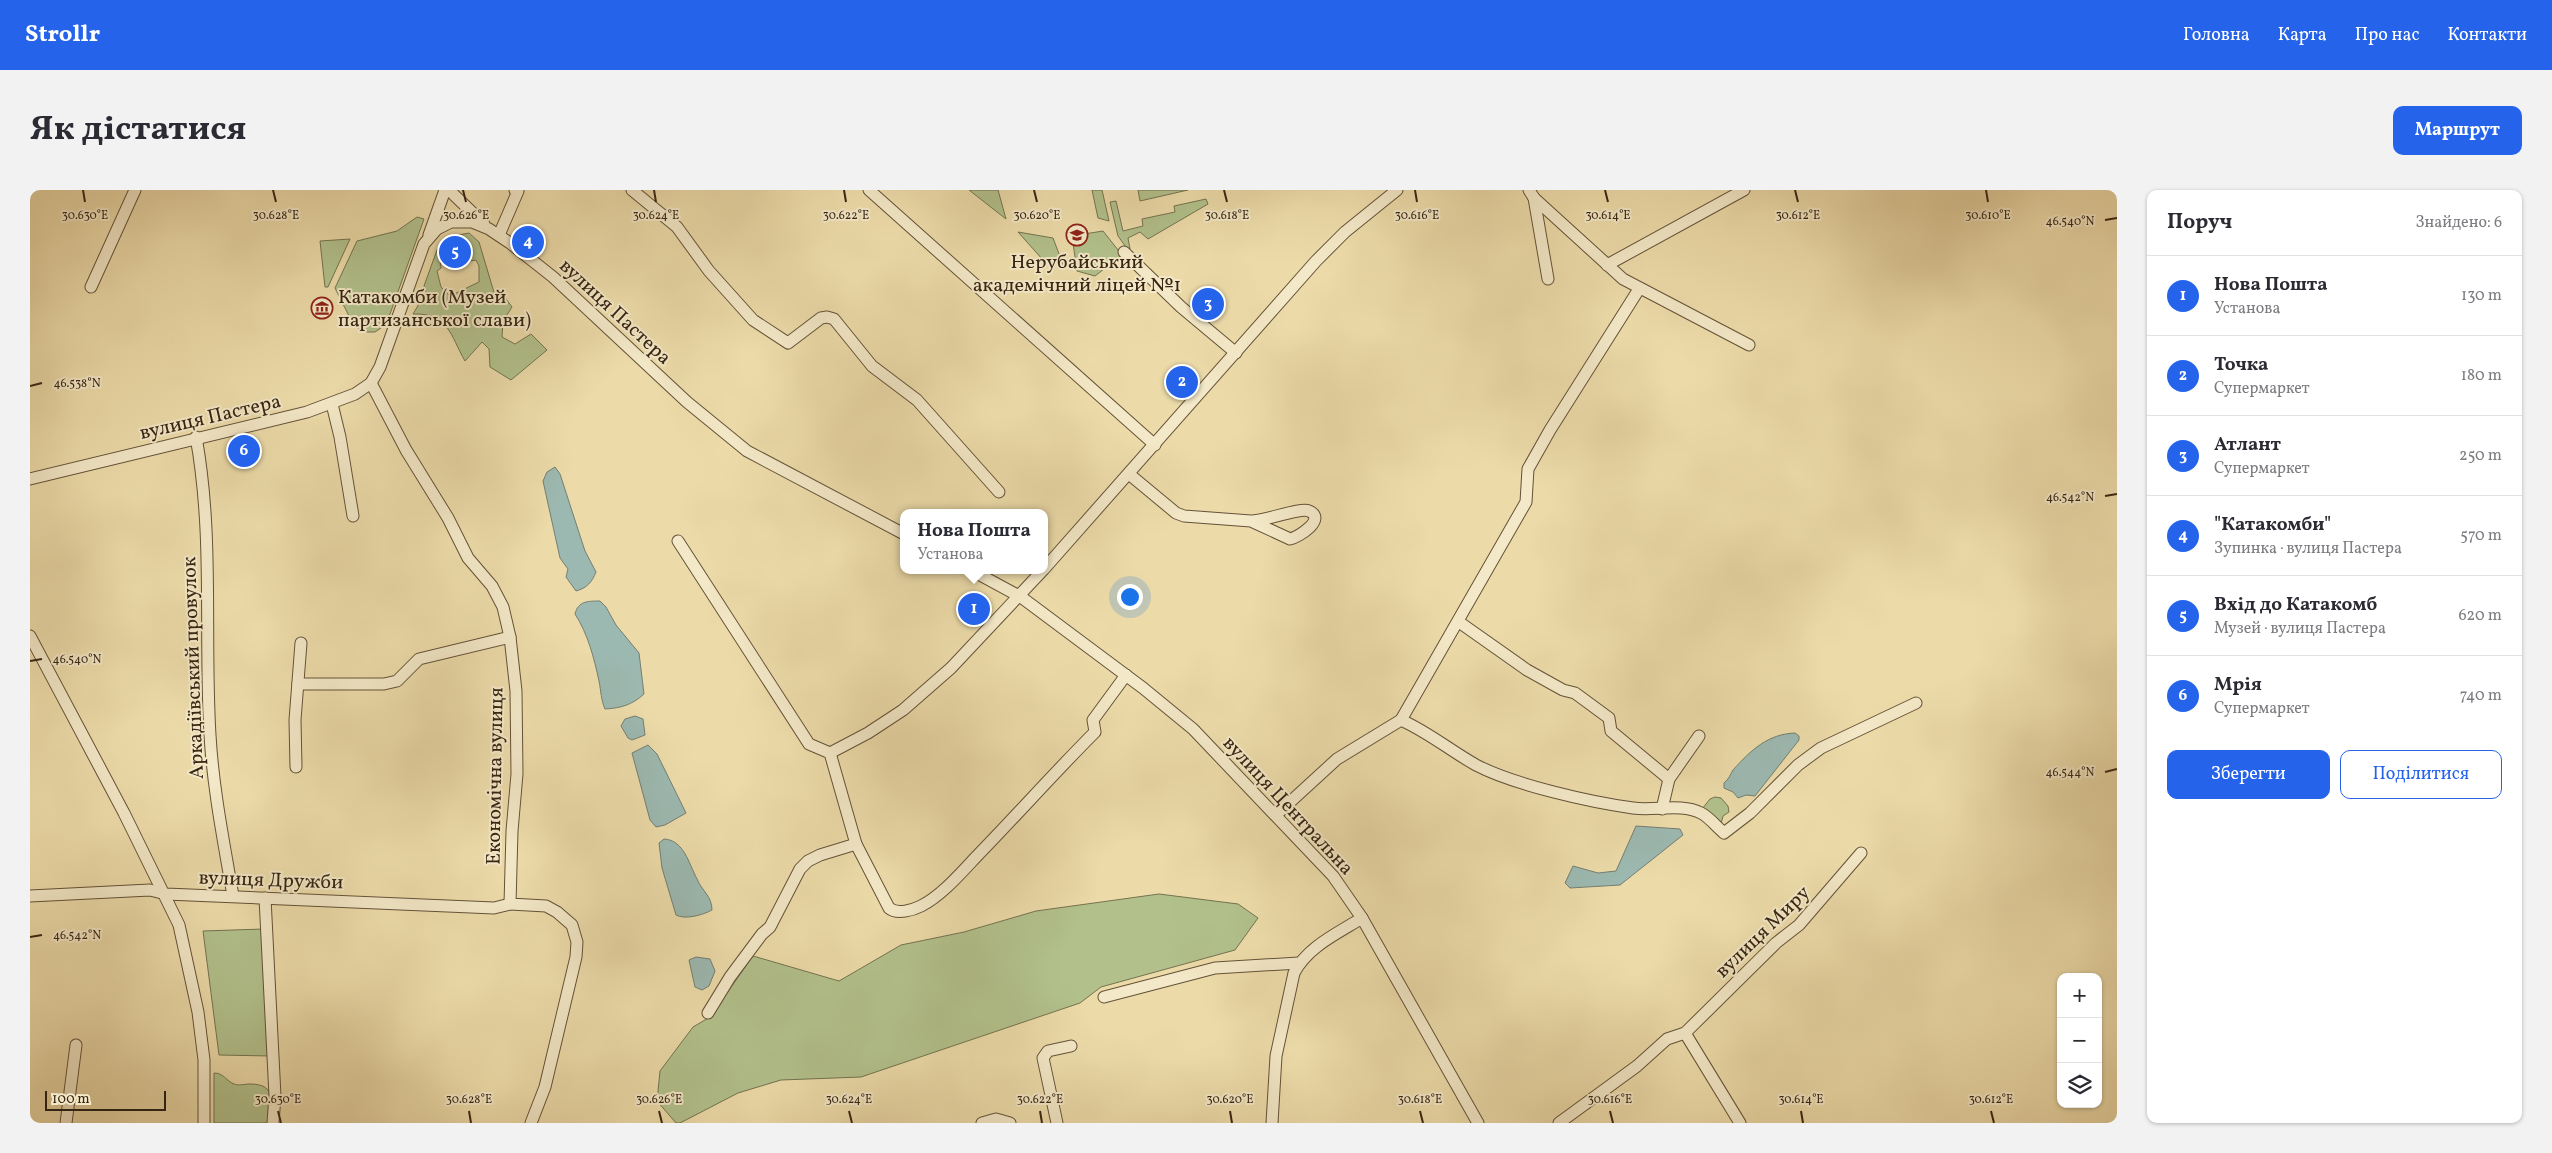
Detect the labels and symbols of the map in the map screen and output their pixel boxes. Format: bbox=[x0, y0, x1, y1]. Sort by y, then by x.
text: 30.630°E bbox=[62, 208, 108, 224]
text: 30.628°E bbox=[253, 208, 299, 224]
text: 30.626°E bbox=[443, 208, 489, 224]
text: 30.624°E bbox=[633, 208, 679, 224]
text: 30.622°E bbox=[823, 208, 869, 224]
text: 30.620°E bbox=[1013, 208, 1061, 224]
text: 30.618°E bbox=[1205, 208, 1249, 224]
text: 30.616°E bbox=[1395, 208, 1439, 224]
text: 30.614°E bbox=[1585, 208, 1631, 224]
text: 30.612°E bbox=[1776, 208, 1820, 224]
text: 30.610°E bbox=[1965, 208, 2011, 224]
text: 46.540°N bbox=[2046, 214, 2094, 230]
pin: 4 bbox=[512, 223, 544, 261]
school or university icon: Нерубайський академічний ліцей №1 bbox=[1065, 223, 1089, 247]
pin: 5 bbox=[439, 233, 471, 271]
place label: Нерубайський академічний ліцей №1 bbox=[973, 249, 1181, 300]
street label: вулиця Пастера bbox=[552, 253, 677, 372]
place label: Катакомби (Музей партизанської слави) bbox=[338, 284, 531, 335]
pin: 3 bbox=[1192, 285, 1224, 323]
museum icon: Катакомби (Музей партизанської слави) bbox=[310, 296, 334, 320]
pin: 2 bbox=[1166, 363, 1198, 401]
text: 46.538°N bbox=[53, 376, 101, 392]
street label: вулиця Пастера bbox=[137, 388, 284, 448]
pin: 6 bbox=[228, 432, 260, 470]
text: 46.542°N bbox=[2046, 490, 2094, 506]
street label: Аркадіївський провулок bbox=[176, 556, 212, 780]
your location bbox=[1117, 584, 1143, 610]
pin: 1 bbox=[958, 590, 990, 628]
text: 46.540°N bbox=[53, 652, 101, 668]
street label: Економічна вулиця bbox=[480, 687, 512, 865]
street label: вулиця Центральна bbox=[1216, 731, 1360, 882]
text: 46.544°N bbox=[2046, 765, 2095, 781]
street label: вулиця Дружби bbox=[198, 864, 344, 898]
street label: вулиця Миру bbox=[1710, 880, 1817, 985]
text: 46.542°N bbox=[53, 928, 101, 944]
scale bar bbox=[45, 1088, 166, 1111]
text: 30.630°E bbox=[255, 1092, 301, 1108]
text: 30.628°E bbox=[446, 1092, 492, 1108]
text: 30.626°E bbox=[636, 1092, 682, 1108]
text: 30.624°E bbox=[826, 1092, 872, 1108]
text: 30.622°E bbox=[1017, 1092, 1063, 1108]
text: 30.620°E bbox=[1206, 1092, 1254, 1108]
text: 30.618°E bbox=[1398, 1092, 1442, 1108]
text: 30.616°E bbox=[1588, 1092, 1632, 1108]
text: 30.614°E bbox=[1778, 1092, 1824, 1108]
text: 30.612°E bbox=[1969, 1092, 2013, 1108]

